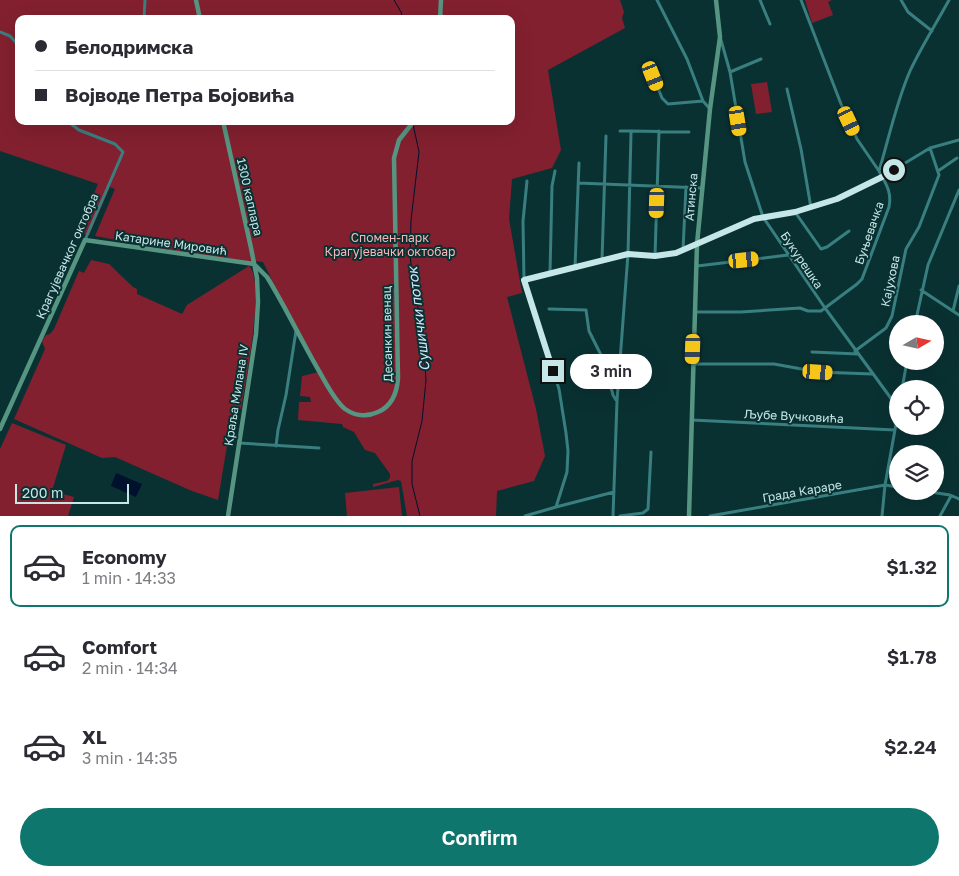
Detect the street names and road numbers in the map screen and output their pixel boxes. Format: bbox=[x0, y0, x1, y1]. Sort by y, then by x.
street label: 1300 каплара bbox=[234, 157, 266, 237]
street label: Атинска bbox=[681, 172, 701, 222]
street label: Крагујевачког октобра bbox=[32, 191, 102, 321]
street label: Буњевачка bbox=[851, 199, 887, 267]
street label: Катарине Мировић bbox=[114, 228, 228, 258]
street label: Букурешка bbox=[777, 229, 827, 291]
street label: Кајухова bbox=[877, 254, 903, 308]
street label: Десанкин венац bbox=[379, 285, 395, 382]
street label: Краља Милана IV bbox=[221, 343, 251, 447]
street label: Љубе Вучковића bbox=[744, 406, 844, 426]
street label: Града Караре bbox=[761, 477, 843, 505]

